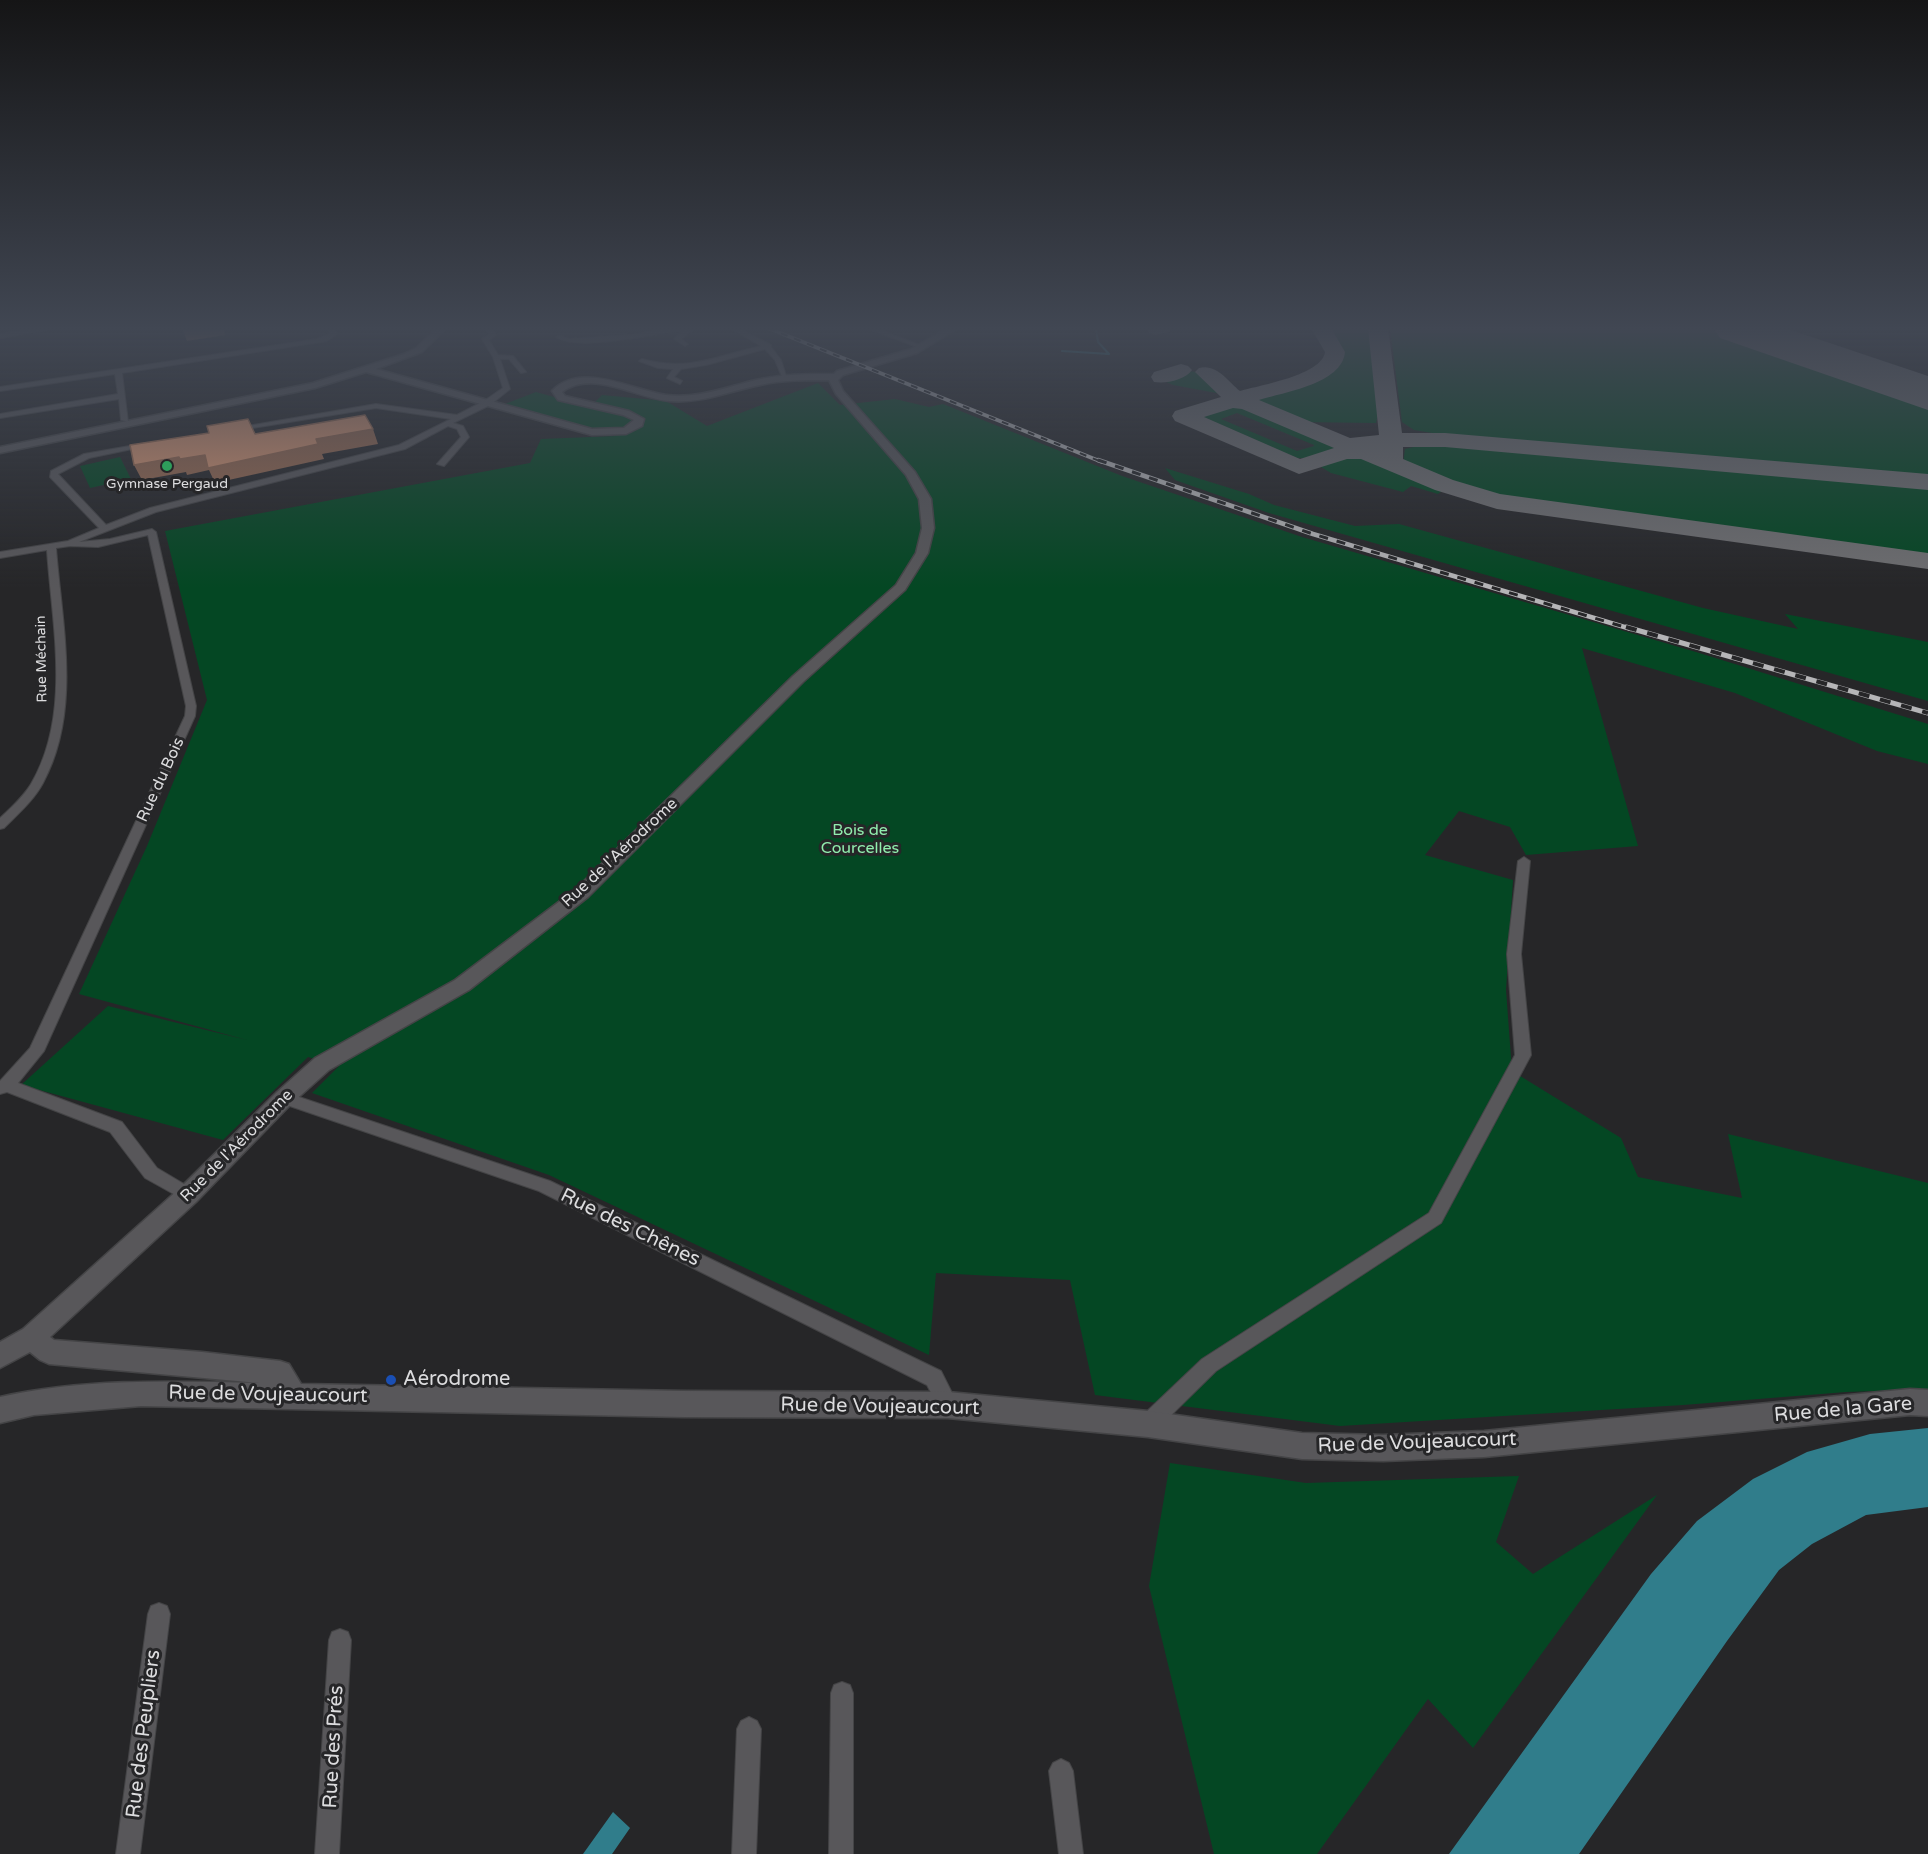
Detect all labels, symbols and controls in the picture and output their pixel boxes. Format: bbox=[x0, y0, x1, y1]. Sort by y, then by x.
marker: Gymnase Pergaud bbox=[160, 459, 174, 473]
place label: Gymnase Pergaud bbox=[106, 476, 228, 492]
street label: Rue Méchain bbox=[33, 615, 51, 703]
street label: Rue du Bois bbox=[133, 735, 189, 825]
street label: Rue de l'Aérodrome bbox=[558, 794, 682, 912]
park label: Bois de Courcelles bbox=[821, 821, 899, 859]
street label: Rue de l'Aérodrome bbox=[177, 1086, 297, 1206]
street label: Rue des Chênes bbox=[556, 1184, 704, 1272]
place label: Aérodrome bbox=[403, 1368, 510, 1392]
marker: Aérodrome bbox=[384, 1373, 398, 1387]
street label: Rue de Voujeaucourt bbox=[168, 1381, 368, 1409]
street label: Rue de la Gare bbox=[1773, 1392, 1913, 1428]
street label: Rue de Voujeaucourt bbox=[780, 1393, 980, 1421]
street label: Rue de Voujeaucourt bbox=[1317, 1428, 1517, 1458]
street label: Rue des Peupliers bbox=[122, 1648, 166, 1820]
street label: Rue des Prés bbox=[319, 1685, 349, 1809]

